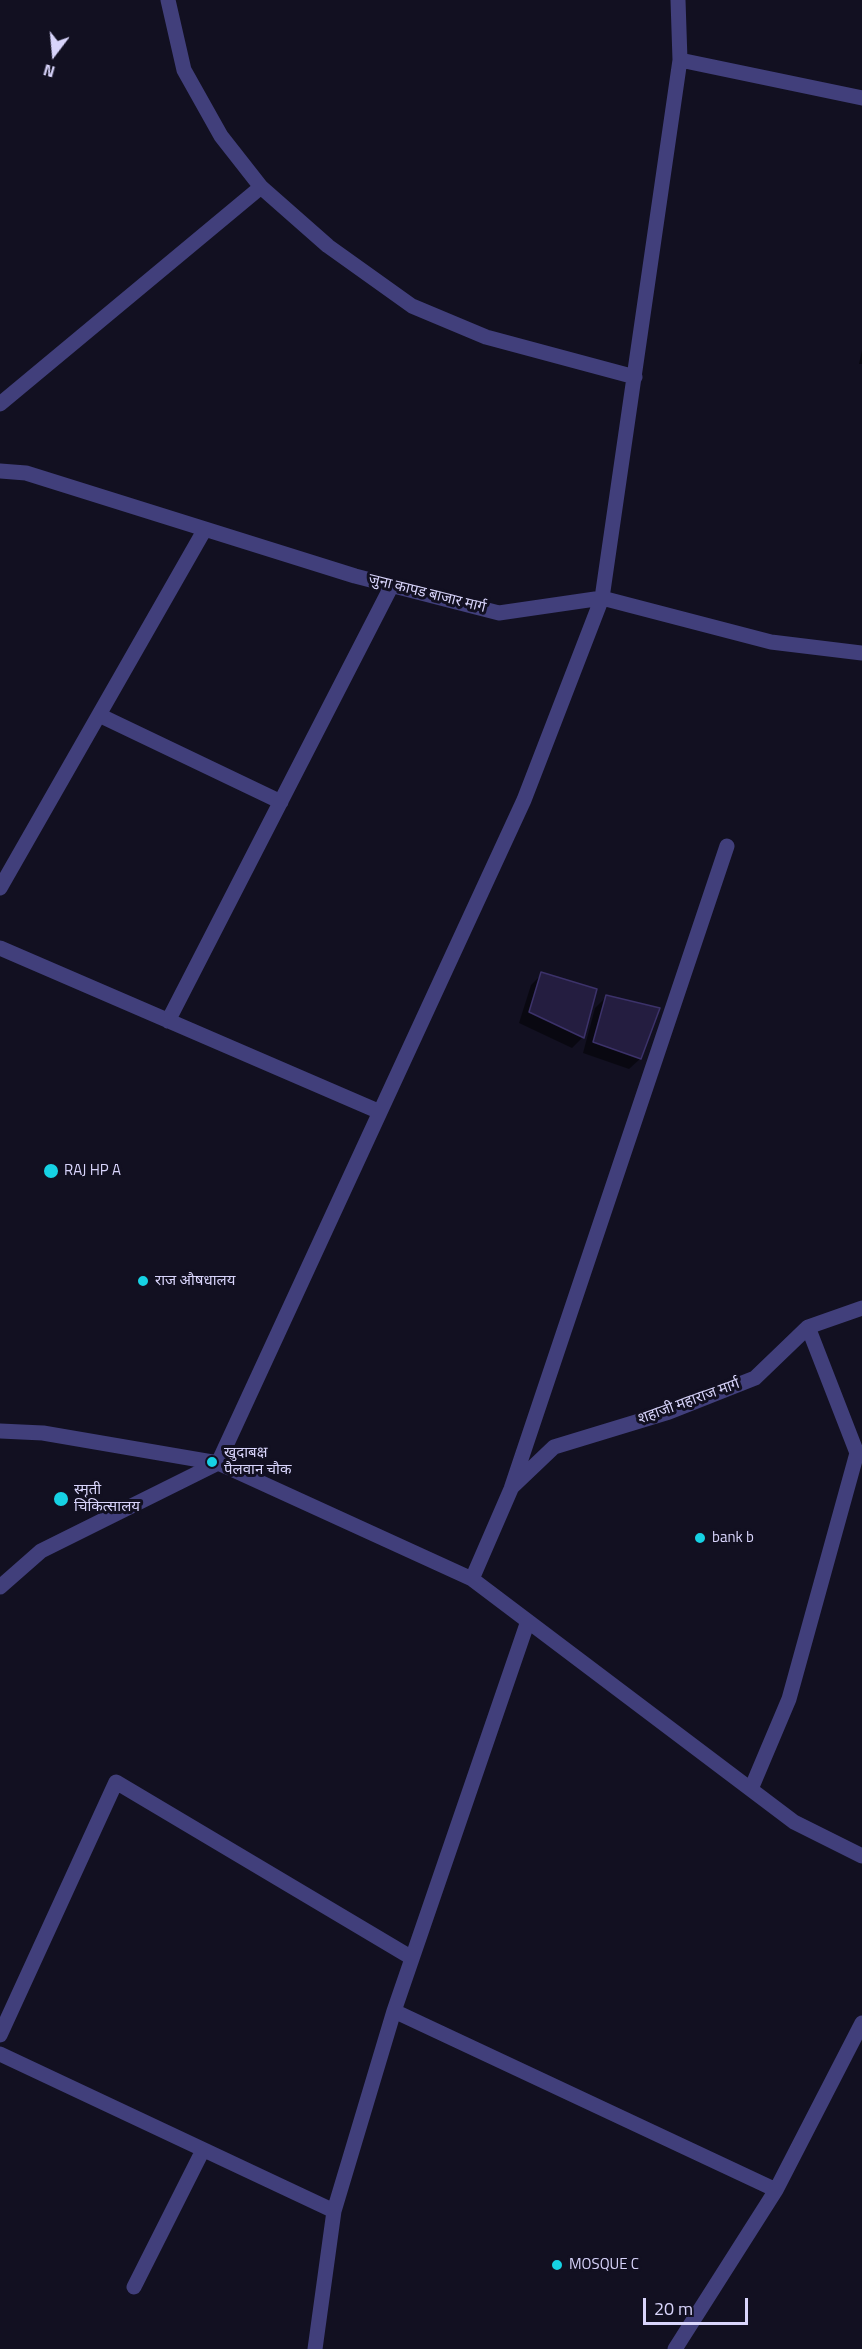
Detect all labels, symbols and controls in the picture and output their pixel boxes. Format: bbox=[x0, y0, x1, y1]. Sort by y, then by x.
north arrow bbox=[24, 24, 84, 84]
text: N bbox=[40, 58, 58, 84]
street label: जुना कापड बाजार मार्ग bbox=[367, 571, 487, 617]
marker: RAJ HP A bbox=[42, 1162, 60, 1180]
place label: RAJ HP A bbox=[64, 1162, 121, 1180]
place label: राज औषधालय bbox=[155, 1272, 235, 1290]
marker: राज औषधालय bbox=[136, 1274, 150, 1288]
street label: शहाजी महाराज मार्ग bbox=[636, 1375, 742, 1429]
place label: खुदाबक्ष पैलवान चौक bbox=[224, 1444, 291, 1479]
marker: खुदाबक्ष पैलवान चौक bbox=[205, 1455, 219, 1469]
place label: स्मृती चिकित्सालय bbox=[74, 1481, 140, 1516]
marker: स्मृती चिकित्सालय bbox=[52, 1490, 70, 1508]
place label: bank b bbox=[712, 1529, 754, 1547]
marker: bank b bbox=[693, 1531, 707, 1545]
place label: MOSQUE C bbox=[569, 2256, 639, 2274]
marker: MOSQUE C bbox=[550, 2258, 564, 2272]
scale bar bbox=[646, 2286, 751, 2324]
text: 20 m bbox=[654, 2295, 693, 2322]

